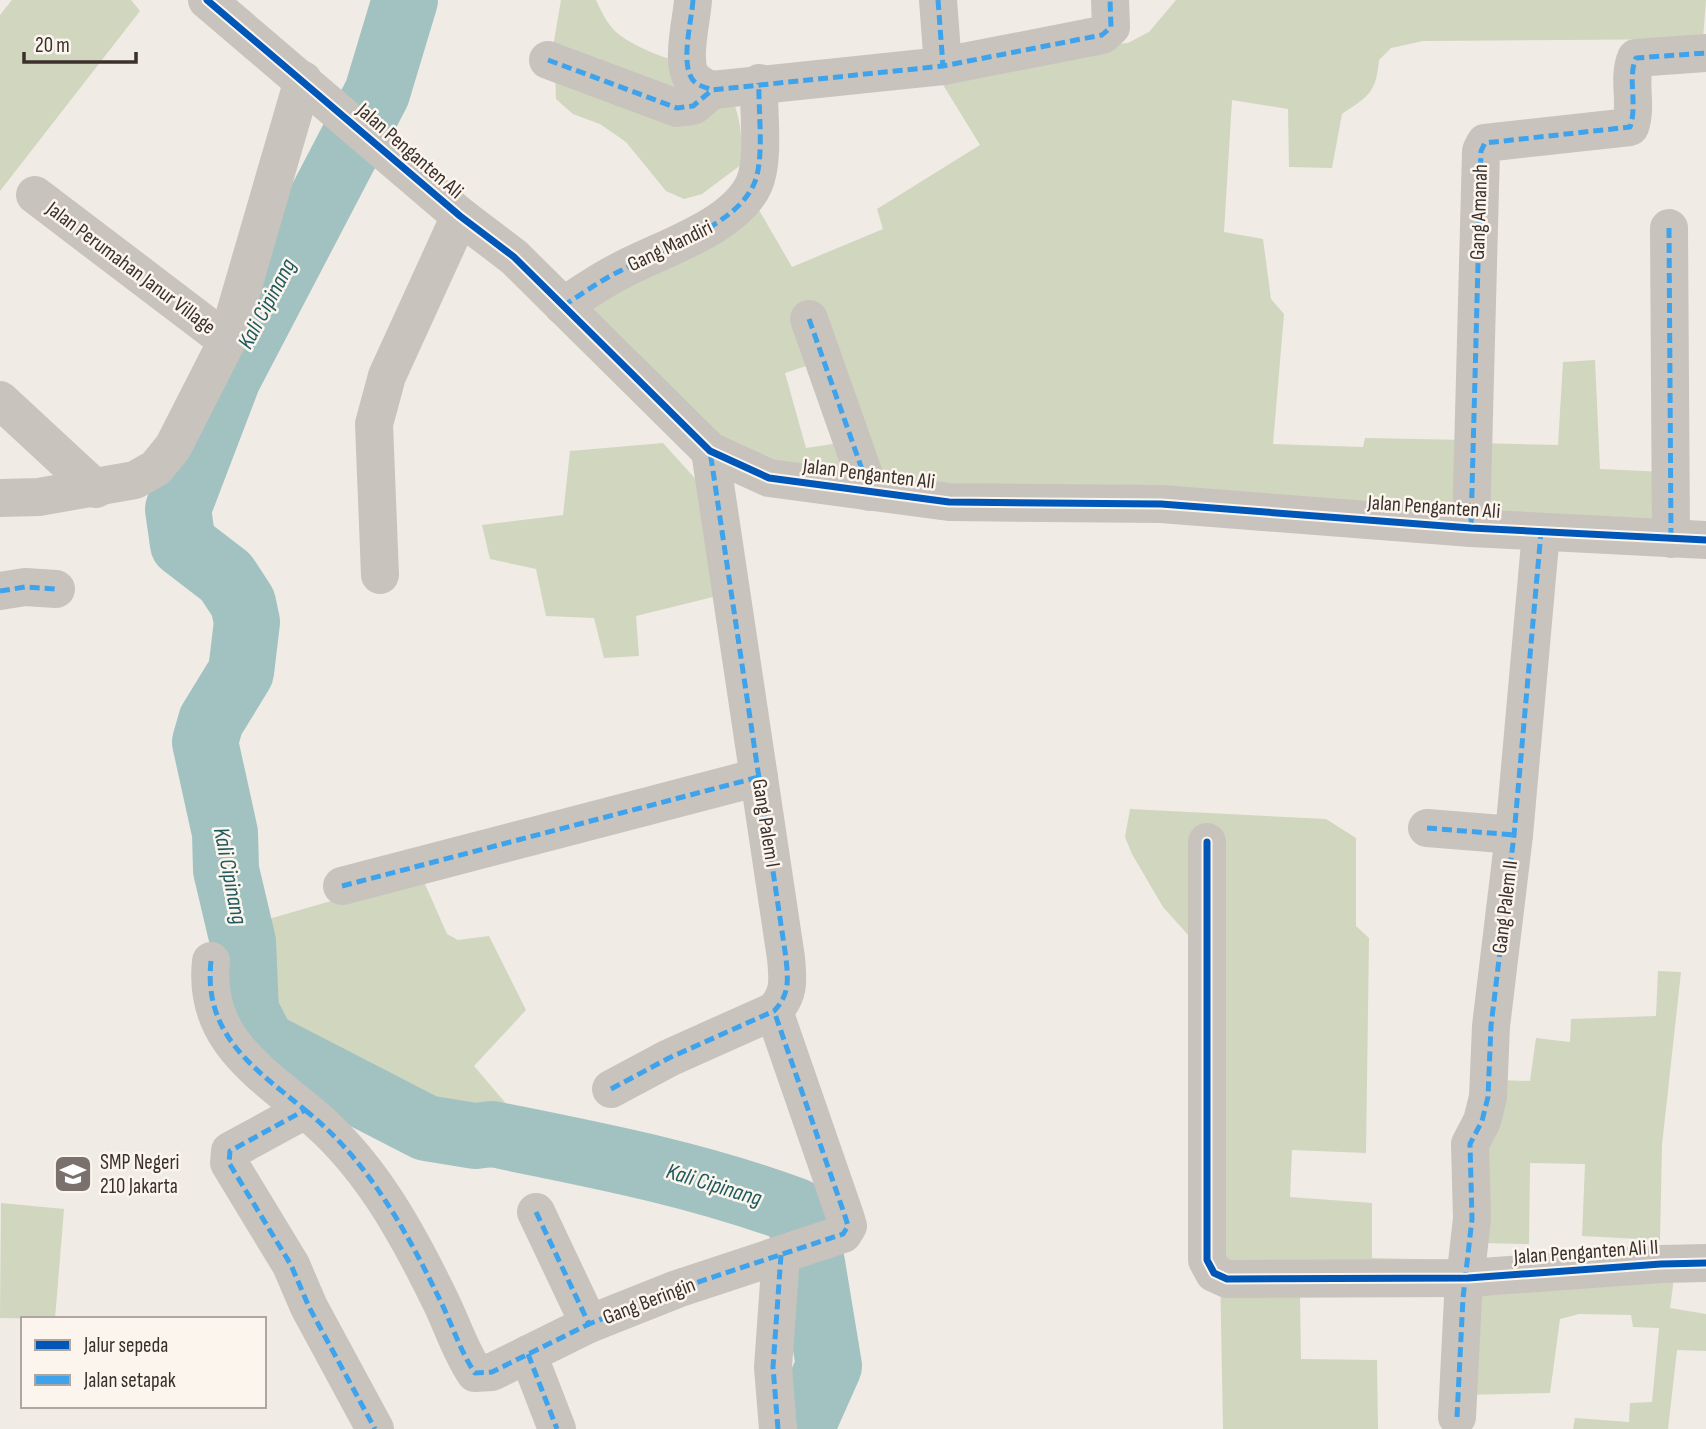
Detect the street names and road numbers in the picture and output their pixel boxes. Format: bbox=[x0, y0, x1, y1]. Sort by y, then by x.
street label: Jalan Penganten Ali bbox=[351, 97, 468, 204]
street label: Gang Amanah bbox=[1465, 163, 1493, 261]
street label: Jalan Perumahan Janur Village bbox=[41, 196, 221, 340]
street label: Gang Mandiri bbox=[623, 215, 717, 277]
street label: Jalan Penganten Ali bbox=[801, 453, 936, 495]
street label: Jalan Penganten Ali bbox=[1366, 490, 1501, 524]
street label: Gang Palem I bbox=[747, 777, 785, 869]
street label: Gang Palem II bbox=[1487, 859, 1523, 955]
street label: Jalan Penganten Ali II bbox=[1512, 1234, 1659, 1270]
street label: Gang Beringin bbox=[599, 1272, 699, 1330]

